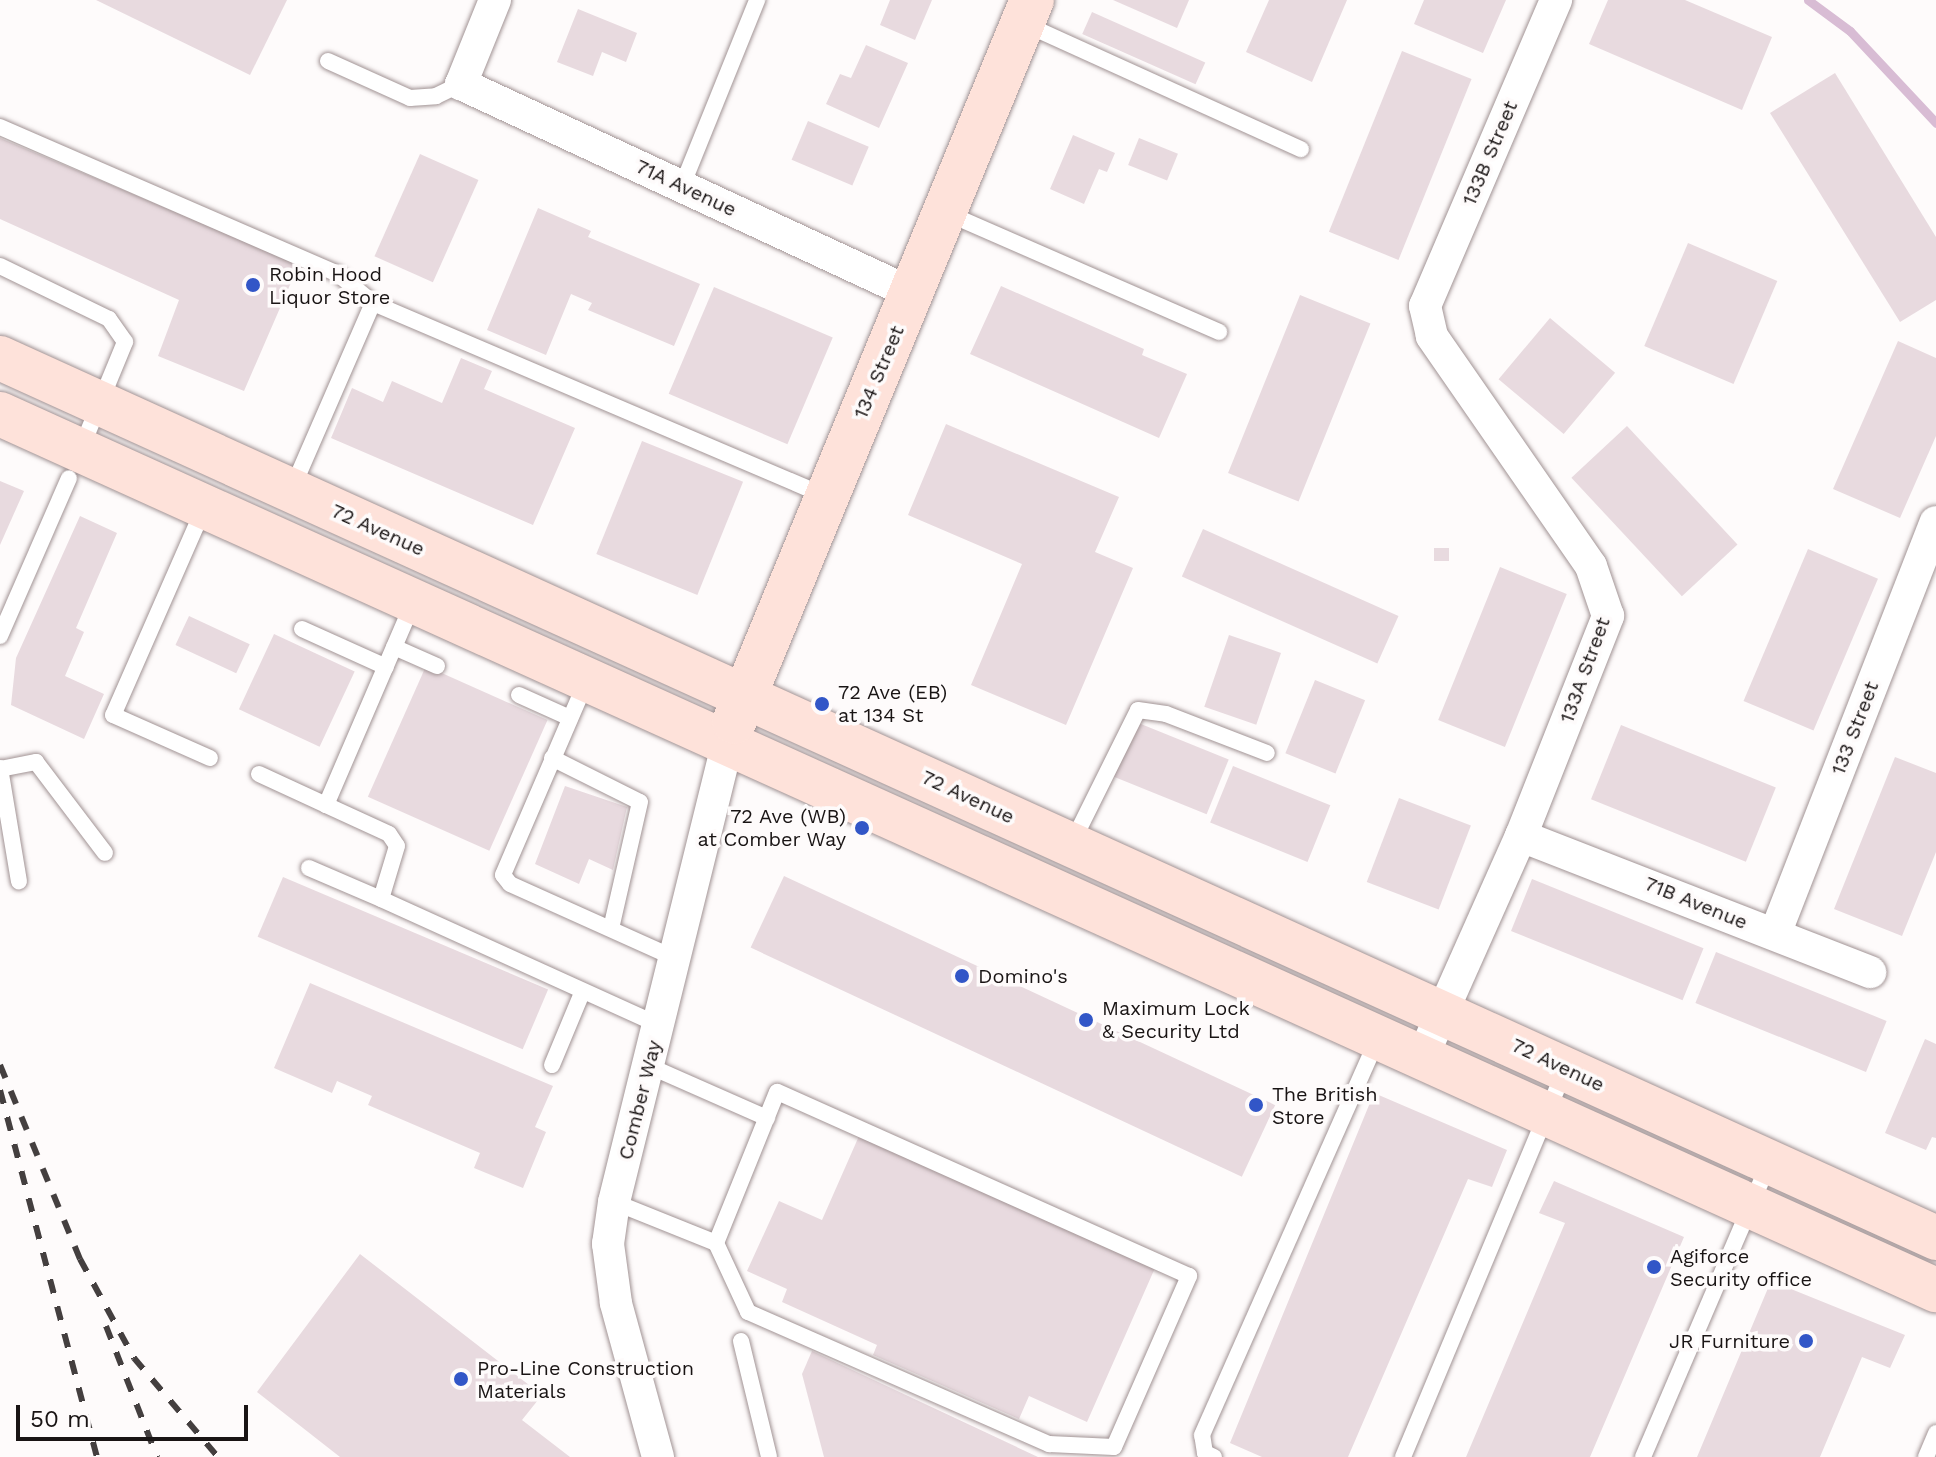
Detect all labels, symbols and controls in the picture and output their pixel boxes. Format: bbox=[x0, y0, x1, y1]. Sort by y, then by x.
street label: 133B Street bbox=[1457, 97, 1523, 209]
street label: 71A Avenue bbox=[631, 154, 741, 222]
place label: Robin Hood Liquor Store bbox=[269, 262, 391, 309]
marker: Robin Hood Liquor Store bbox=[244, 276, 262, 294]
street label: 134 Street bbox=[849, 322, 909, 422]
street label: 72 Avenue bbox=[327, 499, 429, 561]
street label: 133A Street bbox=[1555, 614, 1615, 726]
street label: 133 Street bbox=[1826, 678, 1884, 778]
place label: 72 Ave (EB) at 134 St bbox=[838, 680, 948, 727]
marker: 72 Ave (EB) at 134 St bbox=[813, 695, 831, 713]
street label: 72 Avenue bbox=[917, 765, 1019, 829]
place label: 72 Ave (WB) at Comber Way bbox=[697, 804, 846, 851]
marker: 72 Ave (WB) at Comber Way bbox=[853, 819, 871, 837]
street label: 71B Avenue bbox=[1641, 871, 1751, 935]
place label: Domino's bbox=[978, 964, 1068, 988]
marker: Domino's bbox=[953, 967, 971, 985]
place label: Maximum Lock & Security Ltd bbox=[1102, 996, 1250, 1043]
marker: Maximum Lock & Security Ltd bbox=[1077, 1011, 1095, 1029]
street label: 72 Avenue bbox=[1507, 1033, 1609, 1097]
street label: Comber Way bbox=[613, 1037, 667, 1163]
place label: The British Store bbox=[1272, 1082, 1378, 1129]
marker: The British Store bbox=[1247, 1096, 1265, 1114]
place label: Agiforce Security office bbox=[1670, 1244, 1812, 1291]
marker: Agiforce Security office bbox=[1645, 1258, 1663, 1276]
place label: JR Furniture bbox=[1669, 1329, 1790, 1353]
marker: JR Furniture bbox=[1797, 1332, 1815, 1350]
place label: Pro-Line Construction Materials bbox=[477, 1356, 694, 1403]
marker: Pro-Line Construction Materials bbox=[452, 1370, 470, 1388]
scale bar bbox=[20, 1389, 252, 1439]
text: 50 m bbox=[30, 1405, 90, 1433]

